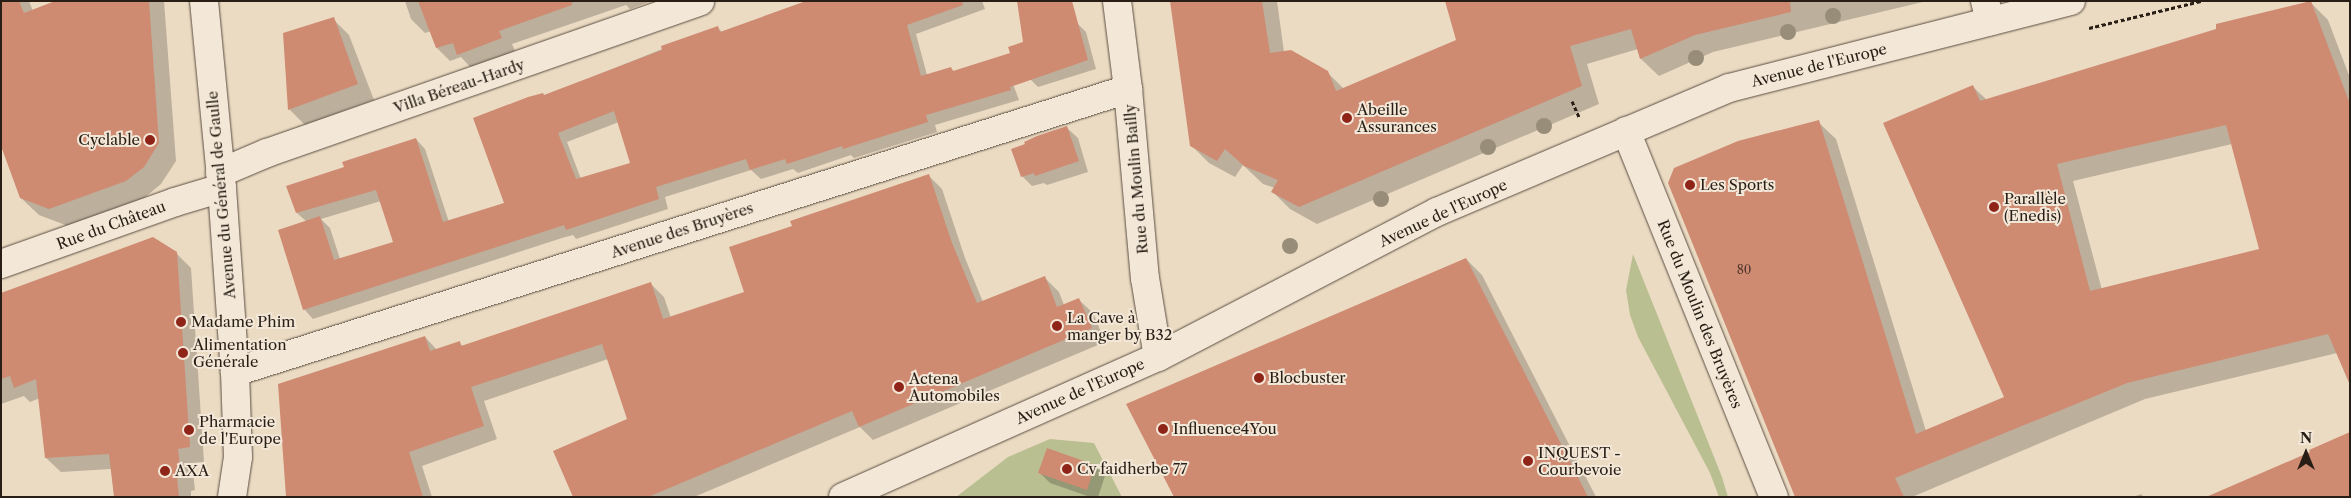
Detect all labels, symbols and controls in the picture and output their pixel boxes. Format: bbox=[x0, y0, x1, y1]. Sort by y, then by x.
street label: Avenue de l'Europe bbox=[1749, 39, 1889, 91]
street label: Villa Béreau-Hardy bbox=[391, 55, 527, 117]
street label: Avenue du Général de Gaulle bbox=[203, 90, 239, 300]
place label: Abeille Assurances bbox=[1357, 100, 1437, 135]
street label: Rue du Moulin Bailly bbox=[1120, 103, 1152, 255]
marker: Abeille Assurances bbox=[1341, 112, 1353, 124]
place label: Cyclable bbox=[78, 131, 140, 149]
marker: Cyclable bbox=[144, 134, 156, 146]
street label: Avenue de l'Europe bbox=[1376, 175, 1510, 251]
place label: Les Sports bbox=[1700, 176, 1774, 194]
marker: Les Sports bbox=[1684, 179, 1696, 191]
place label: Parallèle (Enedis) bbox=[2004, 189, 2066, 224]
street label: Rue du Château bbox=[54, 197, 168, 253]
street label: Avenue des Bruyères bbox=[609, 198, 755, 262]
marker: Parallèle (Enedis) bbox=[1988, 201, 2000, 213]
street label: Rue du Moulin des Bruyères bbox=[1654, 217, 1746, 411]
house number: 80 bbox=[1737, 263, 1751, 277]
place label: La Cave à manger by B32 bbox=[1067, 308, 1173, 343]
place label: Madame Phim bbox=[191, 313, 295, 331]
marker: Madame Phim bbox=[175, 316, 187, 328]
marker: La Cave à manger by B32 bbox=[1051, 320, 1063, 332]
place label: Alimentation Générale bbox=[193, 335, 287, 370]
marker: Alimentation Générale bbox=[177, 347, 189, 359]
street label: Avenue de l'Europe bbox=[1013, 354, 1147, 428]
place label: Actena Automobiles bbox=[909, 369, 1000, 404]
place label: Blocbuster bbox=[1269, 369, 1346, 387]
marker: Blocbuster bbox=[1253, 372, 1265, 384]
marker: Actena Automobiles bbox=[893, 381, 905, 393]
place label: Pharmacie de l'Europe bbox=[199, 412, 281, 447]
place label: Influence4You bbox=[1173, 420, 1277, 438]
marker: Influence4You bbox=[1157, 423, 1169, 435]
marker: Pharmacie de l'Europe bbox=[183, 424, 195, 436]
north arrow bbox=[2281, 428, 2331, 478]
text: N bbox=[2300, 429, 2312, 447]
place label: INQUEST - Courbevoie bbox=[1538, 443, 1621, 478]
marker: INQUEST - Courbevoie bbox=[1522, 455, 1534, 467]
place label: Cv faidherbe 77 bbox=[1077, 460, 1188, 478]
place label: AXA bbox=[175, 462, 209, 480]
marker: Cv faidherbe 77 bbox=[1061, 463, 1073, 475]
marker: AXA bbox=[159, 465, 171, 477]

